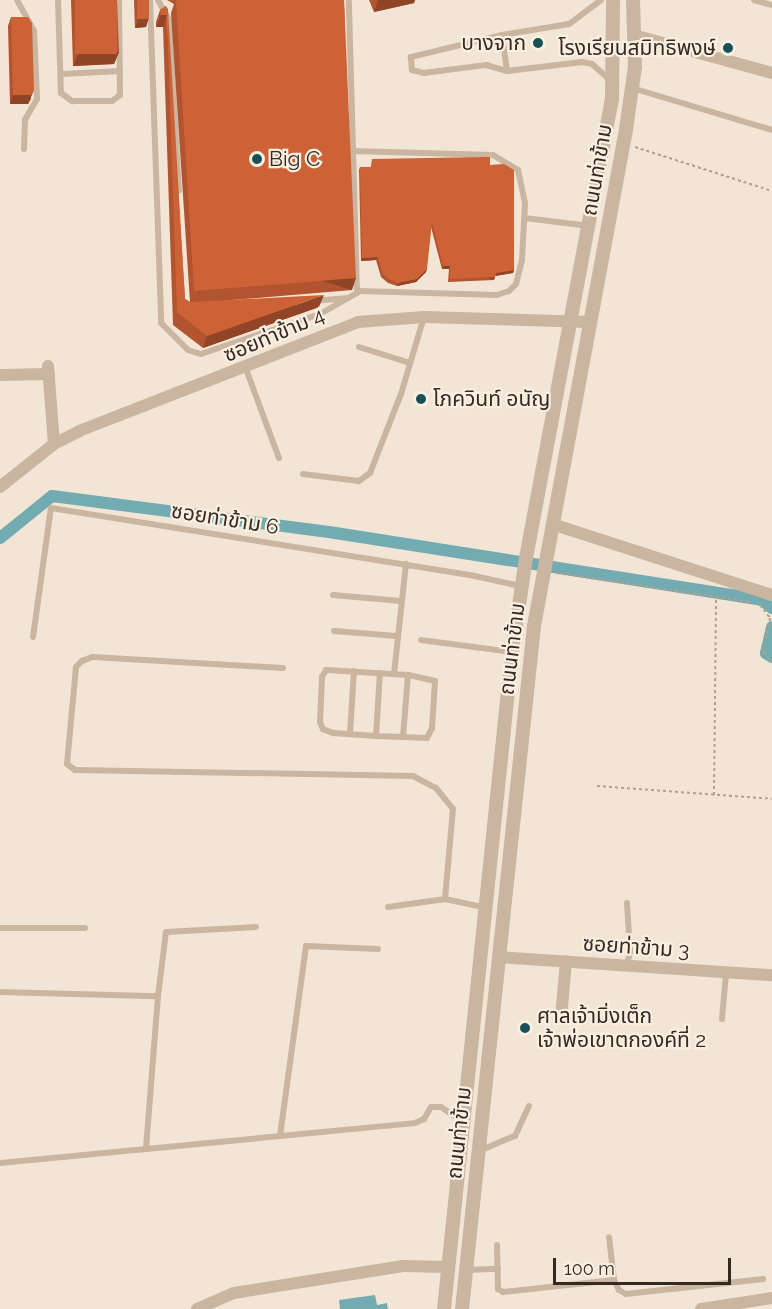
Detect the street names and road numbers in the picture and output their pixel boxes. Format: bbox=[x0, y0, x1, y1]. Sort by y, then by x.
street label: ถนนท่าข้าม bbox=[577, 122, 617, 218]
street label: ซอยท่าข้าม 4 bbox=[220, 302, 328, 368]
street label: ซอยท่าข้าม 6 bbox=[169, 498, 281, 540]
street label: ถนนท่าข้าม bbox=[494, 602, 530, 696]
street label: ซอยท่าข้าม 3 bbox=[582, 931, 690, 963]
street label: ถนนท่าข้าม bbox=[442, 1086, 476, 1180]

